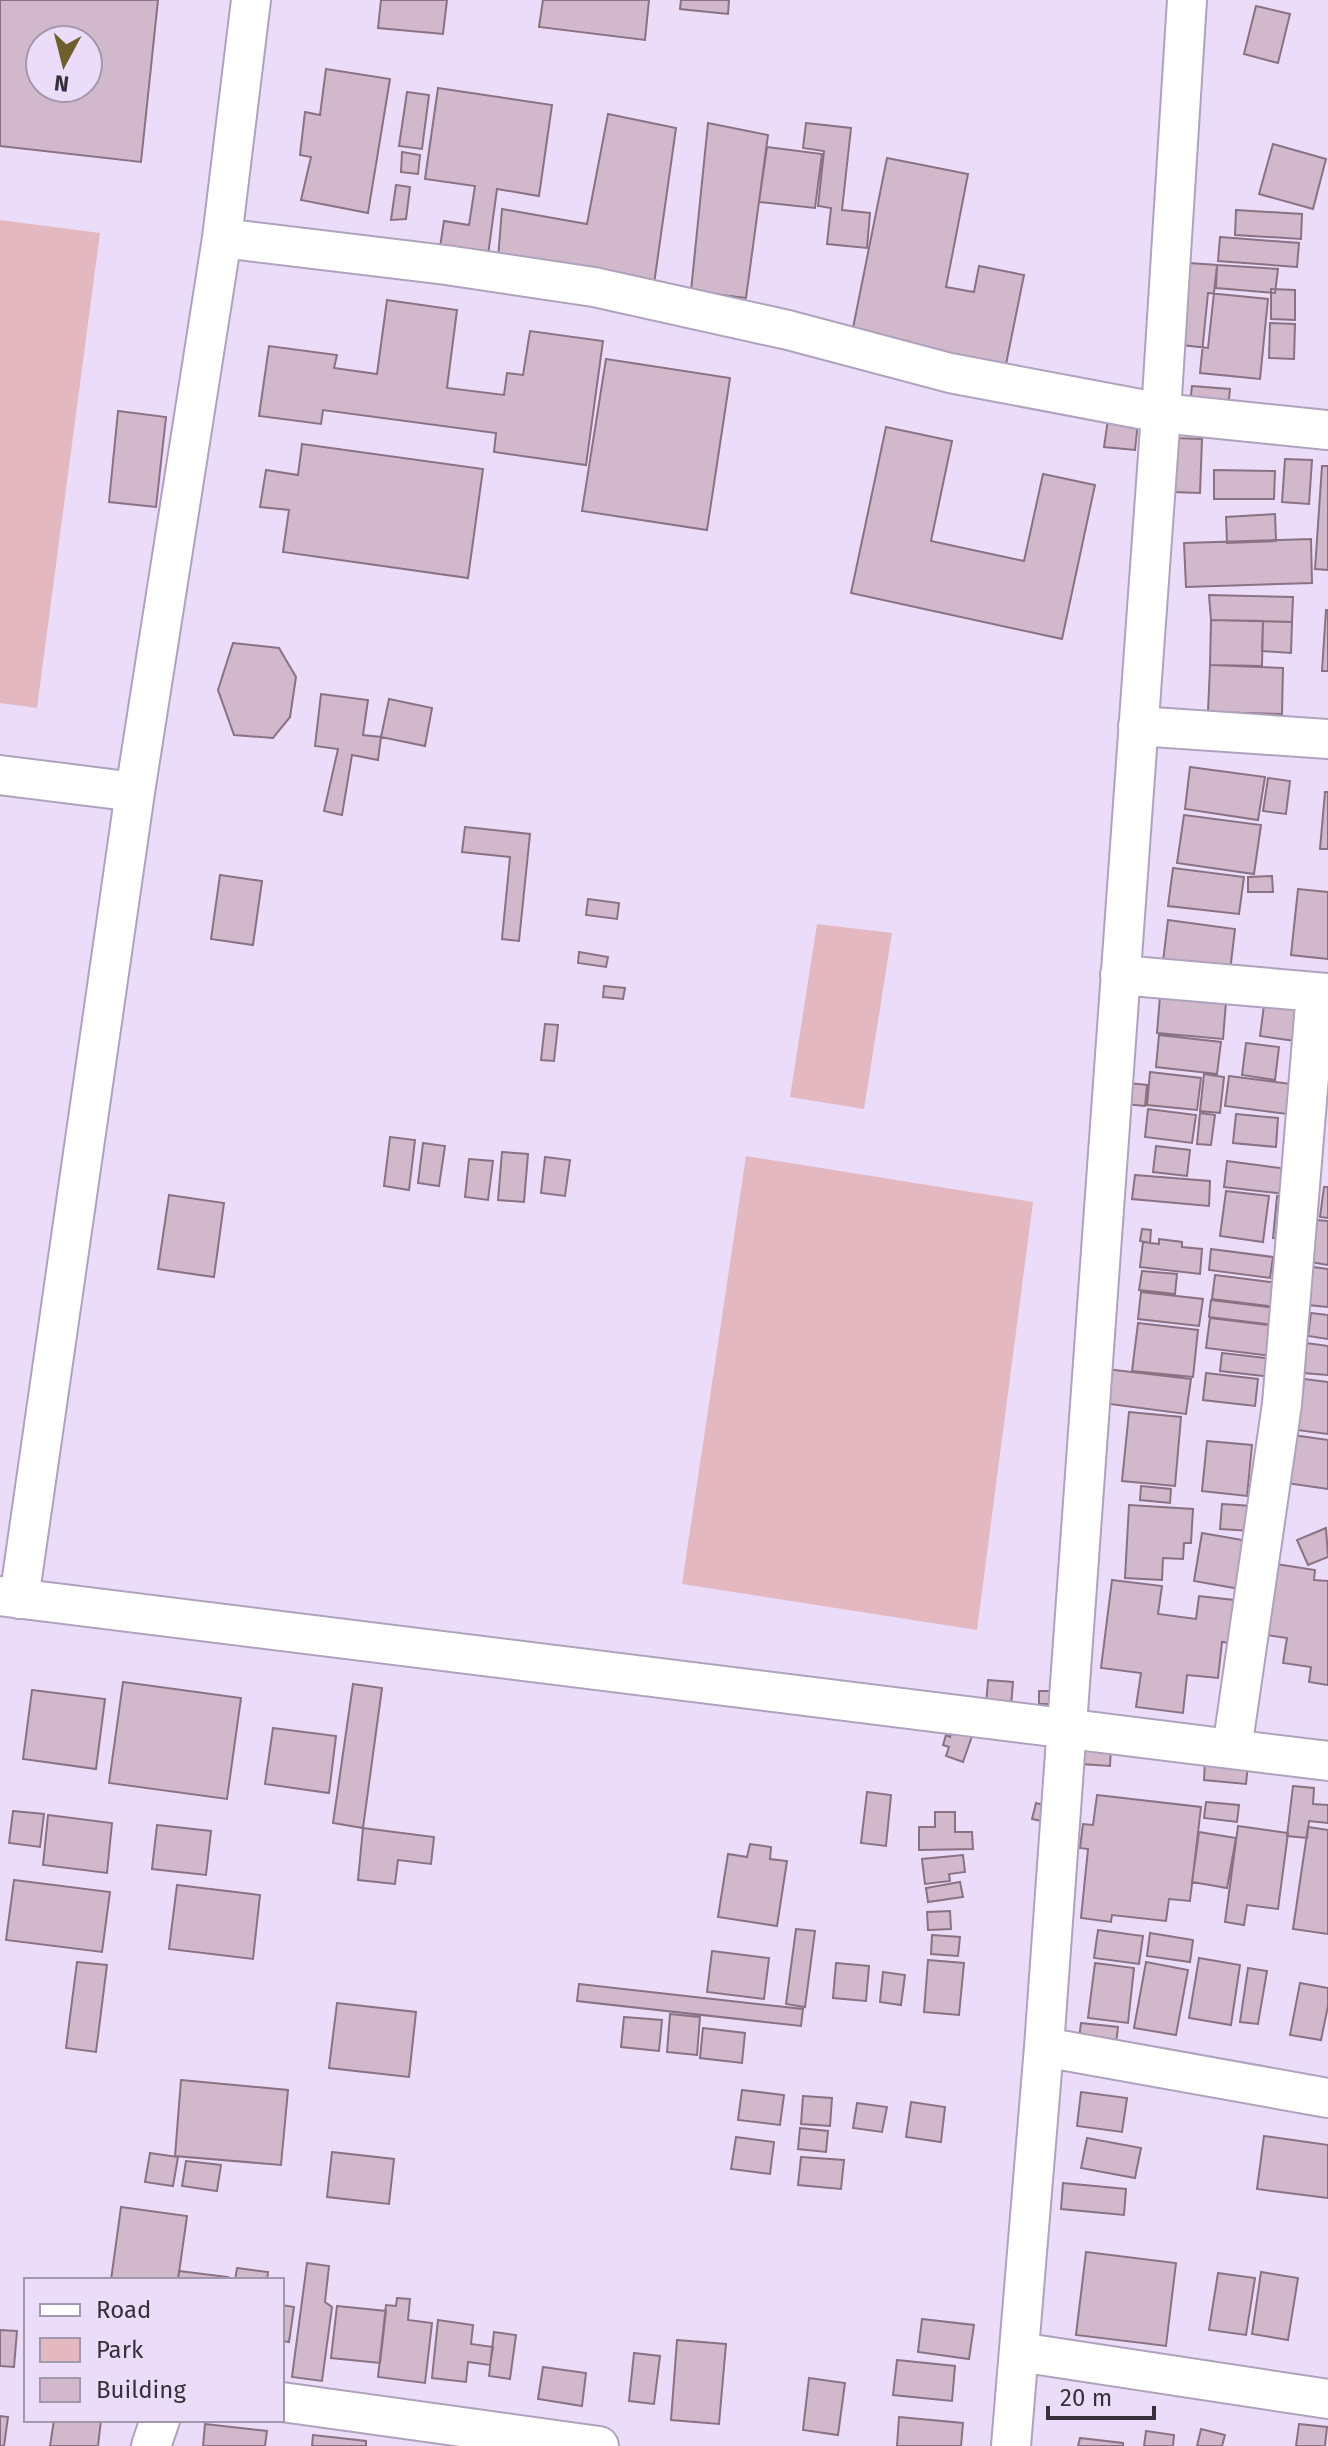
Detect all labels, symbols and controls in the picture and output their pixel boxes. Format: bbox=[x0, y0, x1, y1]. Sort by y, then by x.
north arrow bbox=[24, 24, 104, 104]
text: N bbox=[53, 69, 71, 98]
legend bbox=[24, 2278, 284, 2422]
text: Road bbox=[96, 2296, 151, 2324]
text: Park bbox=[96, 2336, 144, 2364]
scale bar bbox=[1048, 2370, 1154, 2420]
text: Building bbox=[96, 2376, 186, 2404]
text: 20 m bbox=[1060, 2384, 1112, 2412]

